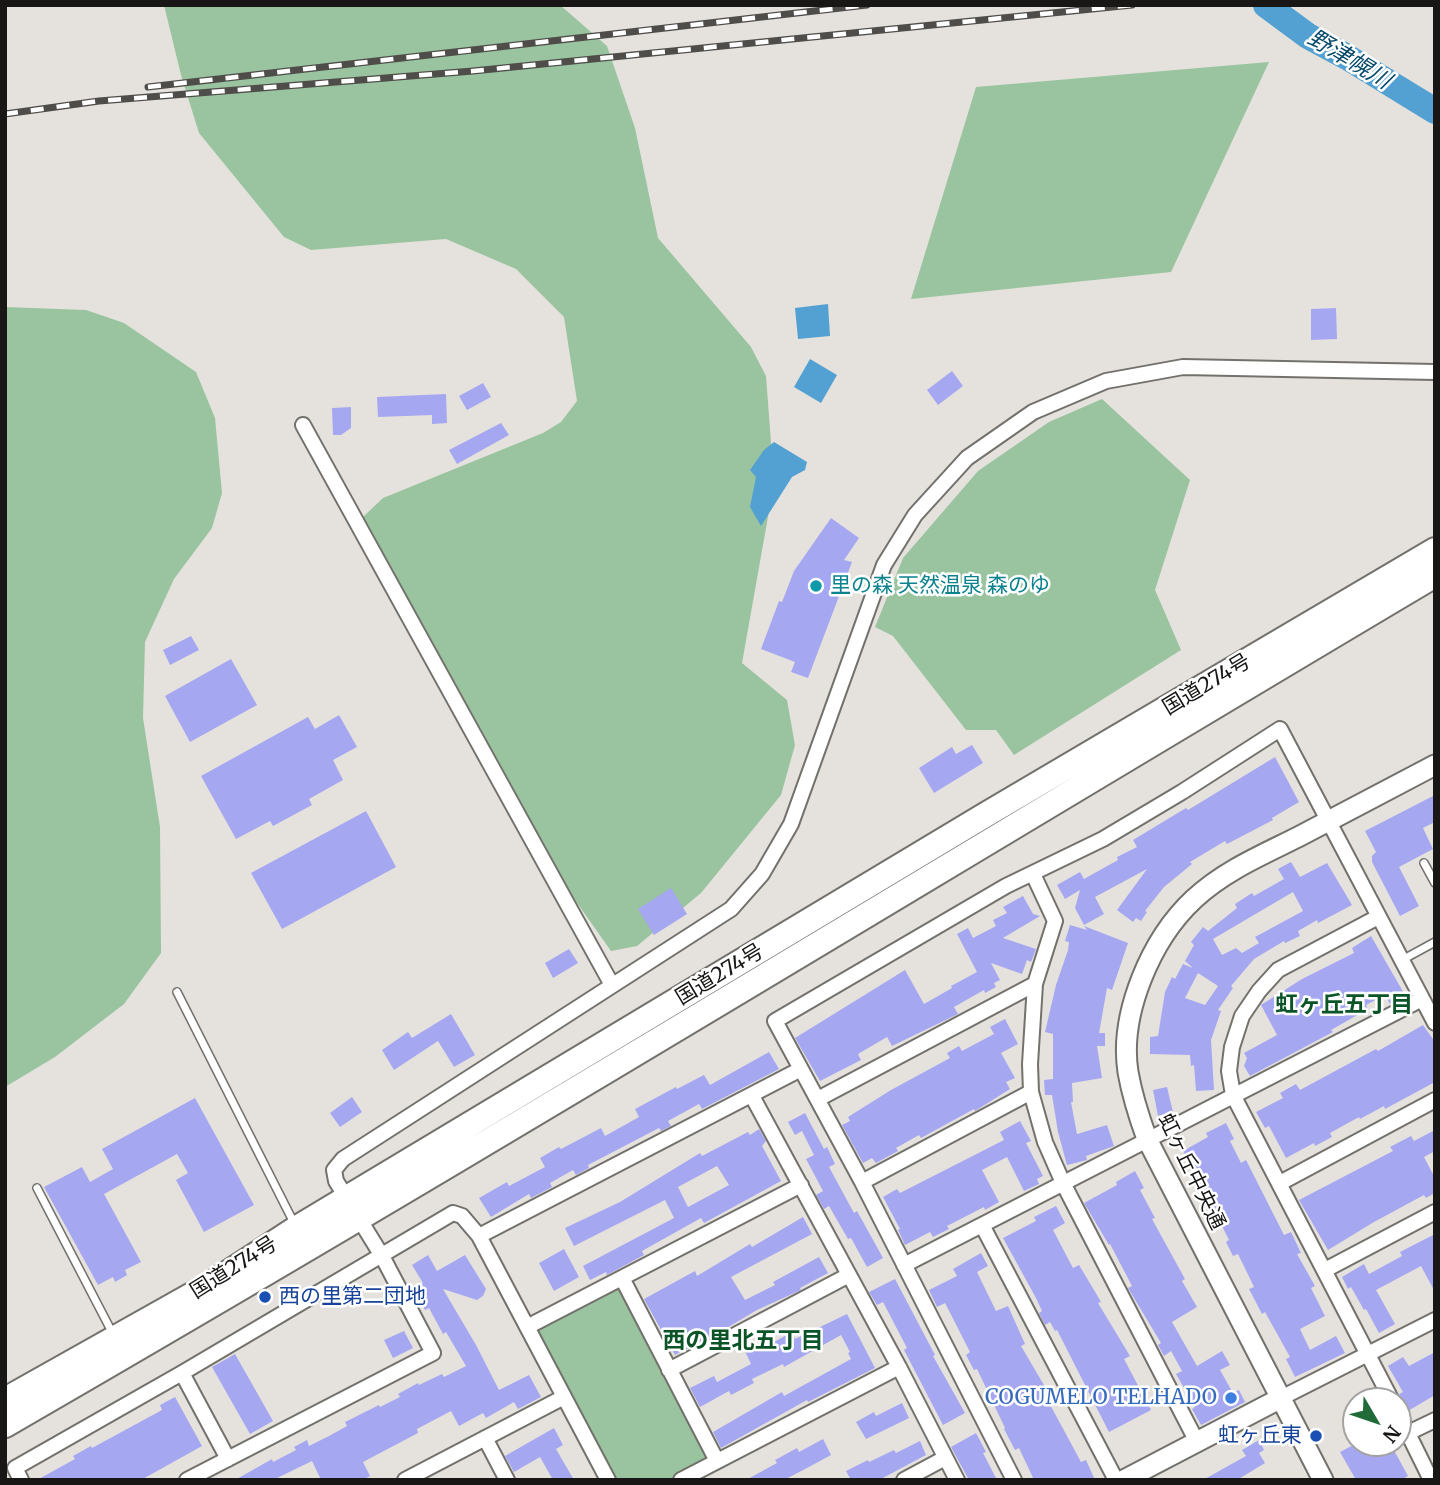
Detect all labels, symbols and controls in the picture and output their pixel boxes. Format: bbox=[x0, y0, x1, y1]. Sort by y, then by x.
water label: 野津幌川 bbox=[1302, 24, 1396, 96]
place label: 里の森 天然温泉 森のゆ bbox=[830, 573, 1050, 599]
marker: 里の森 天然温泉 森のゆ bbox=[808, 578, 824, 594]
street label: 国道274号 bbox=[1159, 649, 1255, 721]
street label: 国道274号 bbox=[672, 939, 768, 1011]
district label: 虹ヶ丘五丁目 bbox=[1275, 991, 1413, 1019]
street label: 虹ヶ丘中央通 bbox=[1152, 1110, 1230, 1234]
street label: 国道274号 bbox=[186, 1231, 282, 1305]
place label: 西の里第二団地 bbox=[279, 1284, 426, 1310]
marker: 西の里第二団地 bbox=[257, 1289, 273, 1305]
district label: 西の里北五丁目 bbox=[663, 1327, 823, 1355]
place label: COGUMELO TELHADO bbox=[985, 1385, 1217, 1411]
north arrow bbox=[1342, 1387, 1412, 1457]
marker: COGUMELO TELHADO bbox=[1223, 1390, 1239, 1406]
text: N bbox=[1378, 1421, 1406, 1447]
place label: 虹ヶ丘東 bbox=[1218, 1423, 1302, 1449]
marker: 虹ヶ丘東 bbox=[1308, 1428, 1324, 1444]

